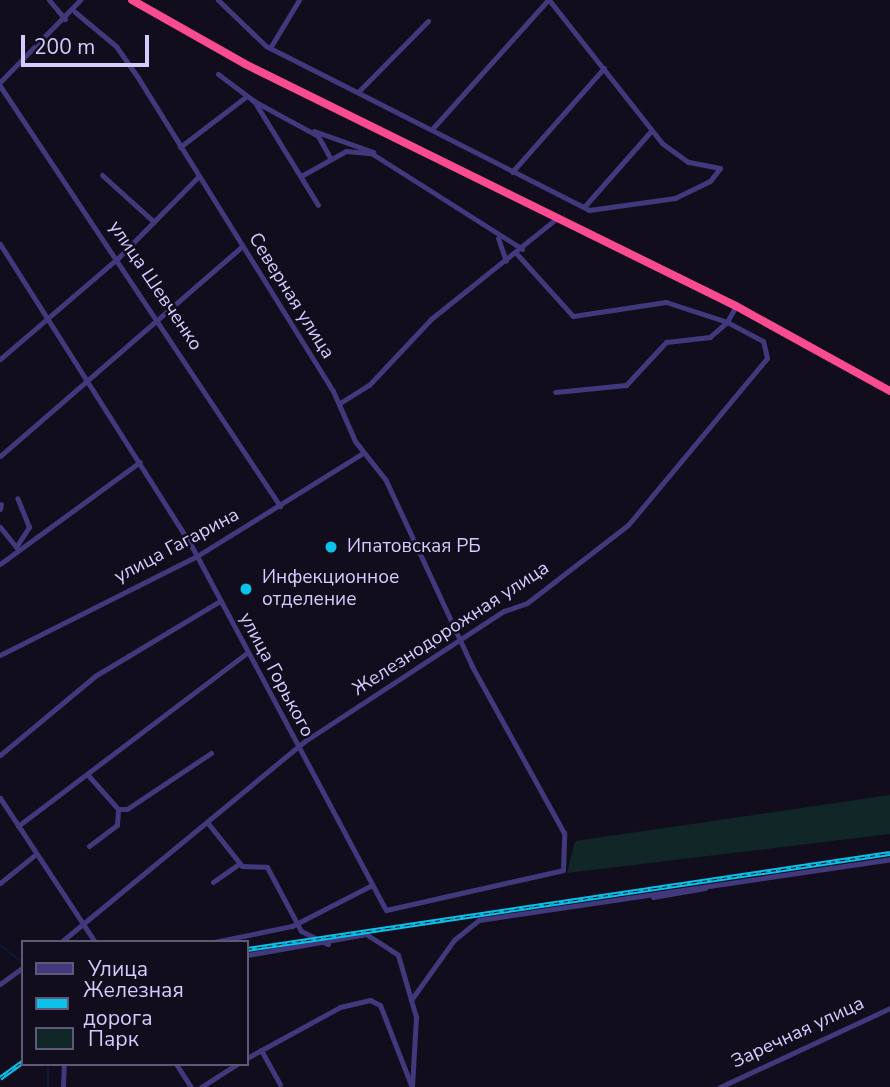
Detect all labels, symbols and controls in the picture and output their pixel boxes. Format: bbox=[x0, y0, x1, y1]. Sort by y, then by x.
scale bar bbox=[24, 21, 152, 65]
text: 200 m bbox=[34, 33, 95, 61]
street label: улица Шевченко bbox=[103, 217, 207, 355]
street label: Северная улица bbox=[243, 229, 339, 363]
street label: улица Гагарина bbox=[111, 504, 243, 588]
place label: Ипатовская РБ bbox=[347, 536, 481, 558]
marker: Ипатовская РБ bbox=[321, 537, 341, 557]
street label: Железнодорожная улица bbox=[349, 557, 553, 701]
place label: Инфекционное отделение bbox=[262, 567, 399, 611]
marker: Инфекционное отделение bbox=[236, 579, 256, 599]
street label: улица Горького bbox=[234, 609, 318, 741]
legend bbox=[21, 940, 248, 1066]
text: Улица bbox=[88, 955, 148, 983]
text: Железная дорога bbox=[83, 976, 184, 1032]
street label: Заречная улица bbox=[728, 992, 868, 1074]
text: Парк bbox=[88, 1025, 139, 1053]

